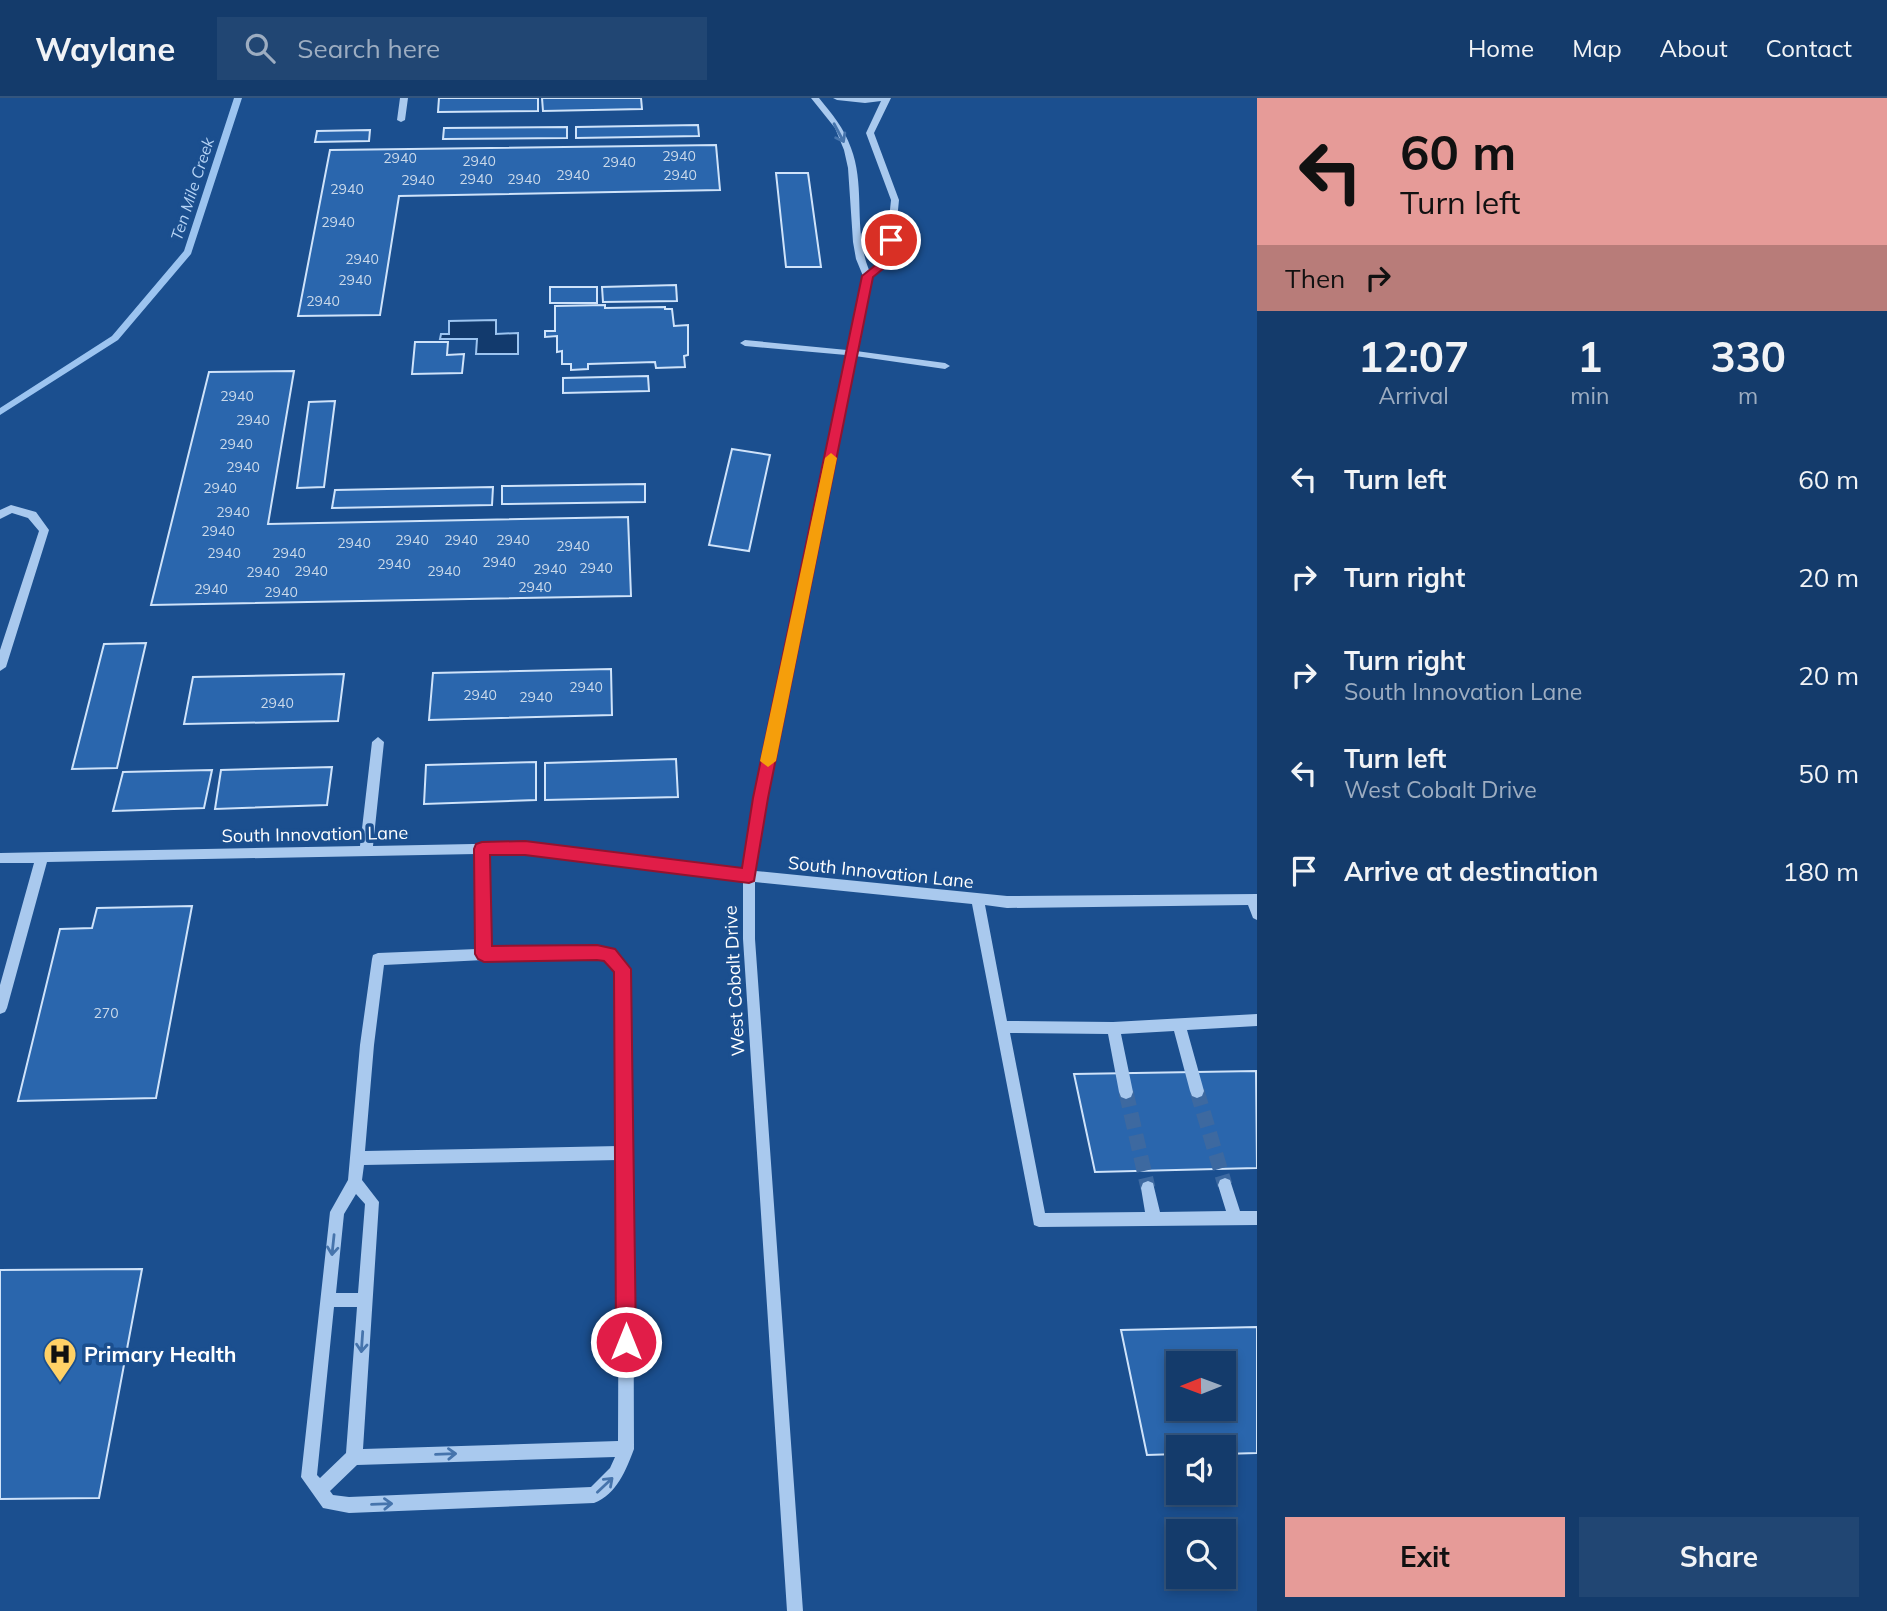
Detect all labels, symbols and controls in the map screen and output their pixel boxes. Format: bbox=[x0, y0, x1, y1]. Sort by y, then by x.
search box bbox=[217, 17, 707, 80]
text: Waylane bbox=[35, 28, 175, 69]
icon: search bbox=[241, 29, 279, 67]
text: Search here bbox=[297, 32, 440, 65]
text: Home bbox=[1468, 33, 1534, 63]
text: Map bbox=[1572, 33, 1622, 63]
text: About bbox=[1660, 33, 1728, 63]
text: Contact bbox=[1766, 33, 1852, 63]
text: 60 m bbox=[1400, 121, 1516, 182]
one-way arrow bbox=[833, 122, 847, 143]
icon: left bbox=[1285, 126, 1376, 217]
water label: Ten Mile Creek bbox=[166, 134, 218, 243]
house number: 2940 bbox=[662, 147, 696, 165]
house number: 2940 bbox=[383, 149, 417, 167]
house number: 2940 bbox=[462, 152, 496, 170]
house number: 2940 bbox=[602, 153, 636, 171]
house number: 2940 bbox=[556, 166, 590, 184]
house number: 2940 bbox=[663, 166, 697, 184]
house number: 2940 bbox=[459, 170, 493, 188]
house number: 2940 bbox=[507, 170, 541, 188]
house number: 2940 bbox=[401, 171, 435, 189]
house number: 2940 bbox=[330, 180, 364, 198]
text: Turn left bbox=[1400, 182, 1520, 222]
pin bbox=[861, 210, 921, 270]
house number: 2940 bbox=[321, 213, 355, 231]
icon: arrive bbox=[872, 221, 910, 259]
house number: 2940 bbox=[345, 250, 379, 268]
icon: right bbox=[1359, 259, 1397, 297]
text: Then bbox=[1285, 262, 1345, 295]
house number: 2940 bbox=[338, 271, 372, 289]
house number: 2940 bbox=[306, 292, 340, 310]
text: 12:07 bbox=[1358, 330, 1469, 383]
text: 1 bbox=[1577, 330, 1602, 383]
text: 330 bbox=[1710, 330, 1786, 383]
text: Arrival bbox=[1378, 381, 1449, 410]
text: min bbox=[1570, 381, 1609, 410]
text: m bbox=[1738, 381, 1758, 410]
house number: 2940 bbox=[220, 387, 254, 405]
house number: 2940 bbox=[236, 411, 270, 429]
house number: 2940 bbox=[219, 435, 253, 453]
house number: 2940 bbox=[226, 458, 260, 476]
icon: left bbox=[1285, 460, 1323, 498]
text: Turn left bbox=[1344, 463, 1446, 496]
text: 60 m bbox=[1798, 463, 1859, 496]
house number: 2940 bbox=[203, 479, 237, 497]
house number: 2940 bbox=[216, 503, 250, 521]
house number: 2940 bbox=[201, 522, 235, 540]
house number: 2940 bbox=[395, 531, 429, 549]
house number: 2940 bbox=[444, 531, 478, 549]
house number: 2940 bbox=[496, 531, 530, 549]
house number: 2940 bbox=[337, 534, 371, 552]
house number: 2940 bbox=[556, 537, 590, 555]
house number: 2940 bbox=[207, 544, 241, 562]
house number: 2940 bbox=[272, 544, 306, 562]
house number: 2940 bbox=[482, 553, 516, 571]
house number: 2940 bbox=[377, 555, 411, 573]
icon: right bbox=[1285, 558, 1323, 596]
house number: 2940 bbox=[579, 559, 613, 577]
house number: 2940 bbox=[533, 560, 567, 578]
text: Turn right bbox=[1344, 561, 1465, 594]
text: 20 m bbox=[1798, 561, 1859, 594]
house number: 2940 bbox=[294, 562, 328, 580]
house number: 2940 bbox=[427, 562, 461, 580]
house number: 2940 bbox=[246, 563, 280, 581]
house number: 2940 bbox=[518, 578, 552, 596]
house number: 2940 bbox=[194, 580, 228, 598]
house number: 2940 bbox=[264, 583, 298, 601]
text: Turn right bbox=[1344, 644, 1465, 677]
icon: right bbox=[1285, 656, 1323, 694]
text: 20 m bbox=[1798, 659, 1859, 692]
text: South Innovation Lane bbox=[1344, 677, 1582, 706]
house number: 2940 bbox=[569, 678, 603, 696]
house number: 2940 bbox=[463, 686, 497, 704]
house number: 2940 bbox=[519, 688, 553, 706]
house number: 2940 bbox=[260, 694, 294, 712]
text: Turn left bbox=[1344, 742, 1446, 775]
icon: left bbox=[1285, 754, 1323, 792]
text: 50 m bbox=[1798, 757, 1859, 790]
text: West Cobalt Drive bbox=[1344, 775, 1537, 804]
street label: South Innovation Lane bbox=[222, 821, 408, 847]
street label: South Innovation Lane bbox=[787, 851, 975, 893]
icon: arrive bbox=[1285, 852, 1323, 890]
text: Arrive at destination bbox=[1344, 855, 1599, 888]
text: 180 m bbox=[1783, 855, 1859, 888]
street label: West Cobalt Drive bbox=[719, 905, 749, 1057]
house number: 270 bbox=[93, 1004, 119, 1022]
one-way arrow bbox=[327, 1233, 340, 1256]
position arrow bbox=[589, 1305, 663, 1379]
one-way arrow bbox=[355, 1330, 368, 1353]
hospital icon: Primary Health bbox=[41, 1335, 79, 1384]
place label: Primary Health bbox=[84, 1341, 236, 1367]
north arrow bbox=[1166, 1351, 1236, 1421]
map controls bbox=[1166, 1351, 1236, 1589]
button: sound bbox=[1166, 1435, 1236, 1505]
one-way arrow bbox=[435, 1447, 458, 1460]
one-way arrow bbox=[596, 1477, 614, 1493]
one-way arrow bbox=[370, 1497, 393, 1510]
button: Exit bbox=[1285, 1517, 1565, 1597]
button: Share bbox=[1579, 1517, 1859, 1597]
button: search bbox=[1166, 1519, 1236, 1589]

